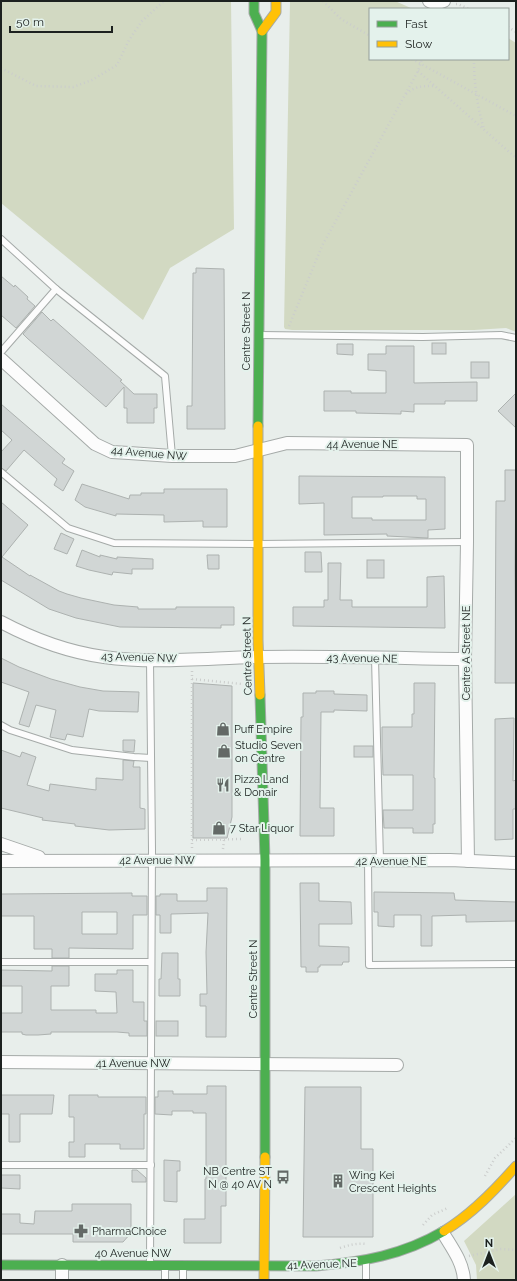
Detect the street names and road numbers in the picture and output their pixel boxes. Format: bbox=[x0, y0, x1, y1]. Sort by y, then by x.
street label: Centre Street N bbox=[240, 292, 253, 370]
street label: 44 Avenue NE bbox=[326, 438, 398, 451]
street label: 44 Avenue NW bbox=[111, 444, 188, 463]
street label: Centre A Street NE bbox=[460, 605, 473, 701]
street label: Centre Street N bbox=[240, 616, 255, 695]
street label: 43 Avenue NW bbox=[101, 650, 178, 665]
street label: 43 Avenue NE bbox=[326, 651, 398, 666]
street label: 42 Avenue NW bbox=[119, 854, 195, 867]
street label: 42 Avenue NE bbox=[356, 855, 427, 868]
street label: Centre Street N bbox=[247, 940, 260, 1018]
street label: 41 Avenue NW bbox=[96, 1057, 171, 1070]
street label: 40 Avenue NW bbox=[95, 1247, 172, 1260]
street label: 41 Avenue NE bbox=[287, 1257, 357, 1272]

